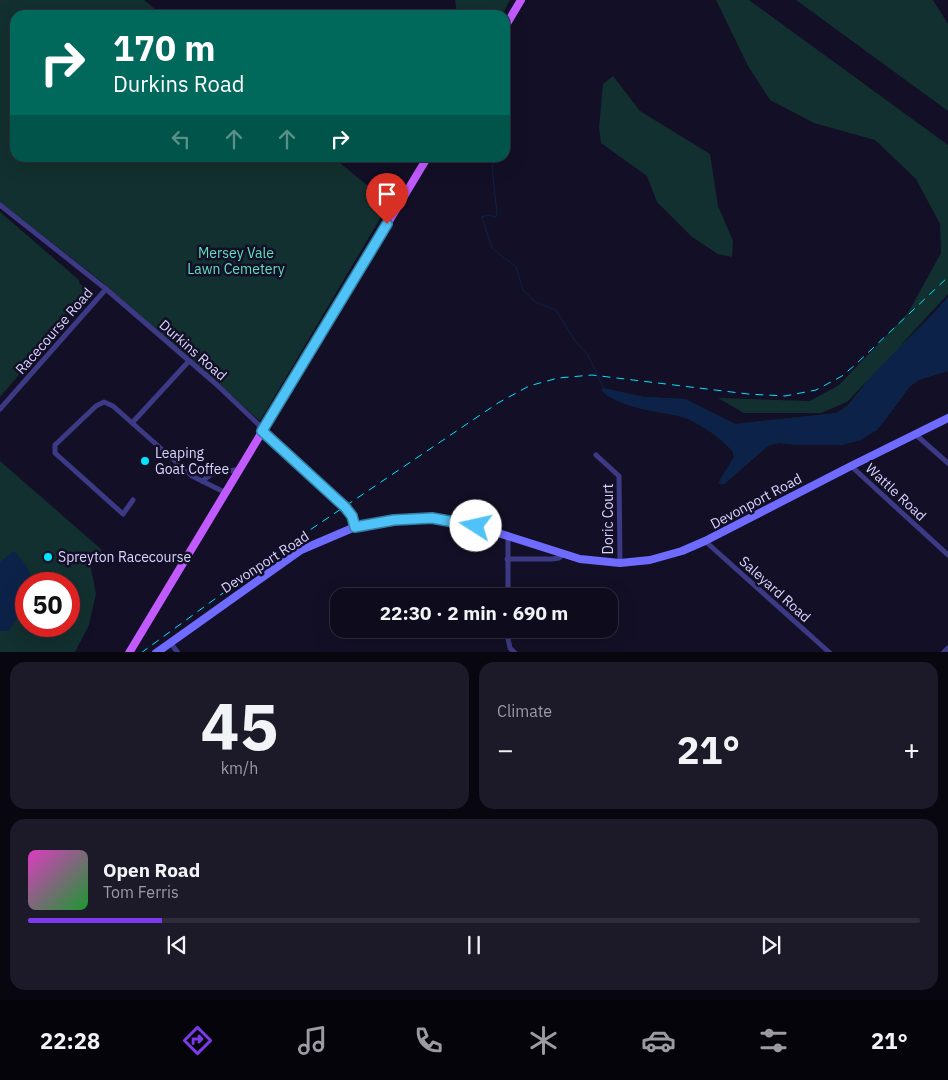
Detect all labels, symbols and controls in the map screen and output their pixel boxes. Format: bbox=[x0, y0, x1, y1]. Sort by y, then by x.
text: 170 m bbox=[113, 25, 216, 71]
icon: right bbox=[30, 30, 95, 95]
text: Durkins Road bbox=[113, 69, 244, 98]
icon: left bbox=[167, 125, 195, 153]
icon: ahead bbox=[220, 125, 248, 153]
icon: ahead bbox=[273, 125, 301, 153]
icon: right bbox=[326, 125, 354, 153]
pin bbox=[366, 173, 408, 224]
icon: arrive bbox=[373, 180, 401, 208]
park label: Mersey Vale Lawn Cemetery bbox=[187, 244, 285, 278]
street label: Racecourse Road bbox=[12, 284, 96, 378]
street label: Durkins Road bbox=[156, 316, 230, 384]
place label: Leaping Goat Coffee bbox=[155, 444, 229, 478]
marker: Leaping Goat Coffee bbox=[139, 455, 151, 467]
street label: Wattle Road bbox=[862, 459, 930, 525]
street label: Devonport Road bbox=[707, 469, 805, 533]
street label: Doric Court bbox=[599, 484, 617, 554]
position arrow bbox=[449, 499, 501, 551]
street label: Devonport Road bbox=[218, 527, 312, 597]
place label: Spreyton Racecourse bbox=[58, 548, 192, 566]
marker: Spreyton Racecourse bbox=[42, 551, 54, 563]
street label: Saleyard Road bbox=[736, 552, 814, 626]
speed limit sign: 50 bbox=[15, 572, 80, 637]
text: 22:30 · 2 min · 690 m bbox=[380, 601, 568, 625]
text: 45 bbox=[200, 683, 279, 768]
text: Climate bbox=[497, 701, 552, 721]
text: 21° bbox=[677, 725, 740, 774]
text: − bbox=[497, 731, 514, 768]
text: + bbox=[903, 731, 920, 768]
text: km/h bbox=[221, 758, 258, 778]
text: Open Road bbox=[103, 858, 200, 882]
text: Tom Ferris bbox=[103, 882, 179, 902]
icon: previous bbox=[163, 931, 191, 959]
icon: pause bbox=[460, 931, 488, 959]
icon: next bbox=[757, 931, 785, 959]
icon: directions bbox=[180, 1023, 215, 1058]
icon: music bbox=[295, 1023, 330, 1058]
icon: phone bbox=[411, 1023, 446, 1058]
icon: climate bbox=[526, 1023, 561, 1058]
icon: car bbox=[641, 1023, 676, 1058]
icon: filters bbox=[756, 1023, 791, 1058]
text: 22:28 bbox=[40, 1026, 100, 1055]
text: 21° bbox=[871, 1026, 908, 1055]

